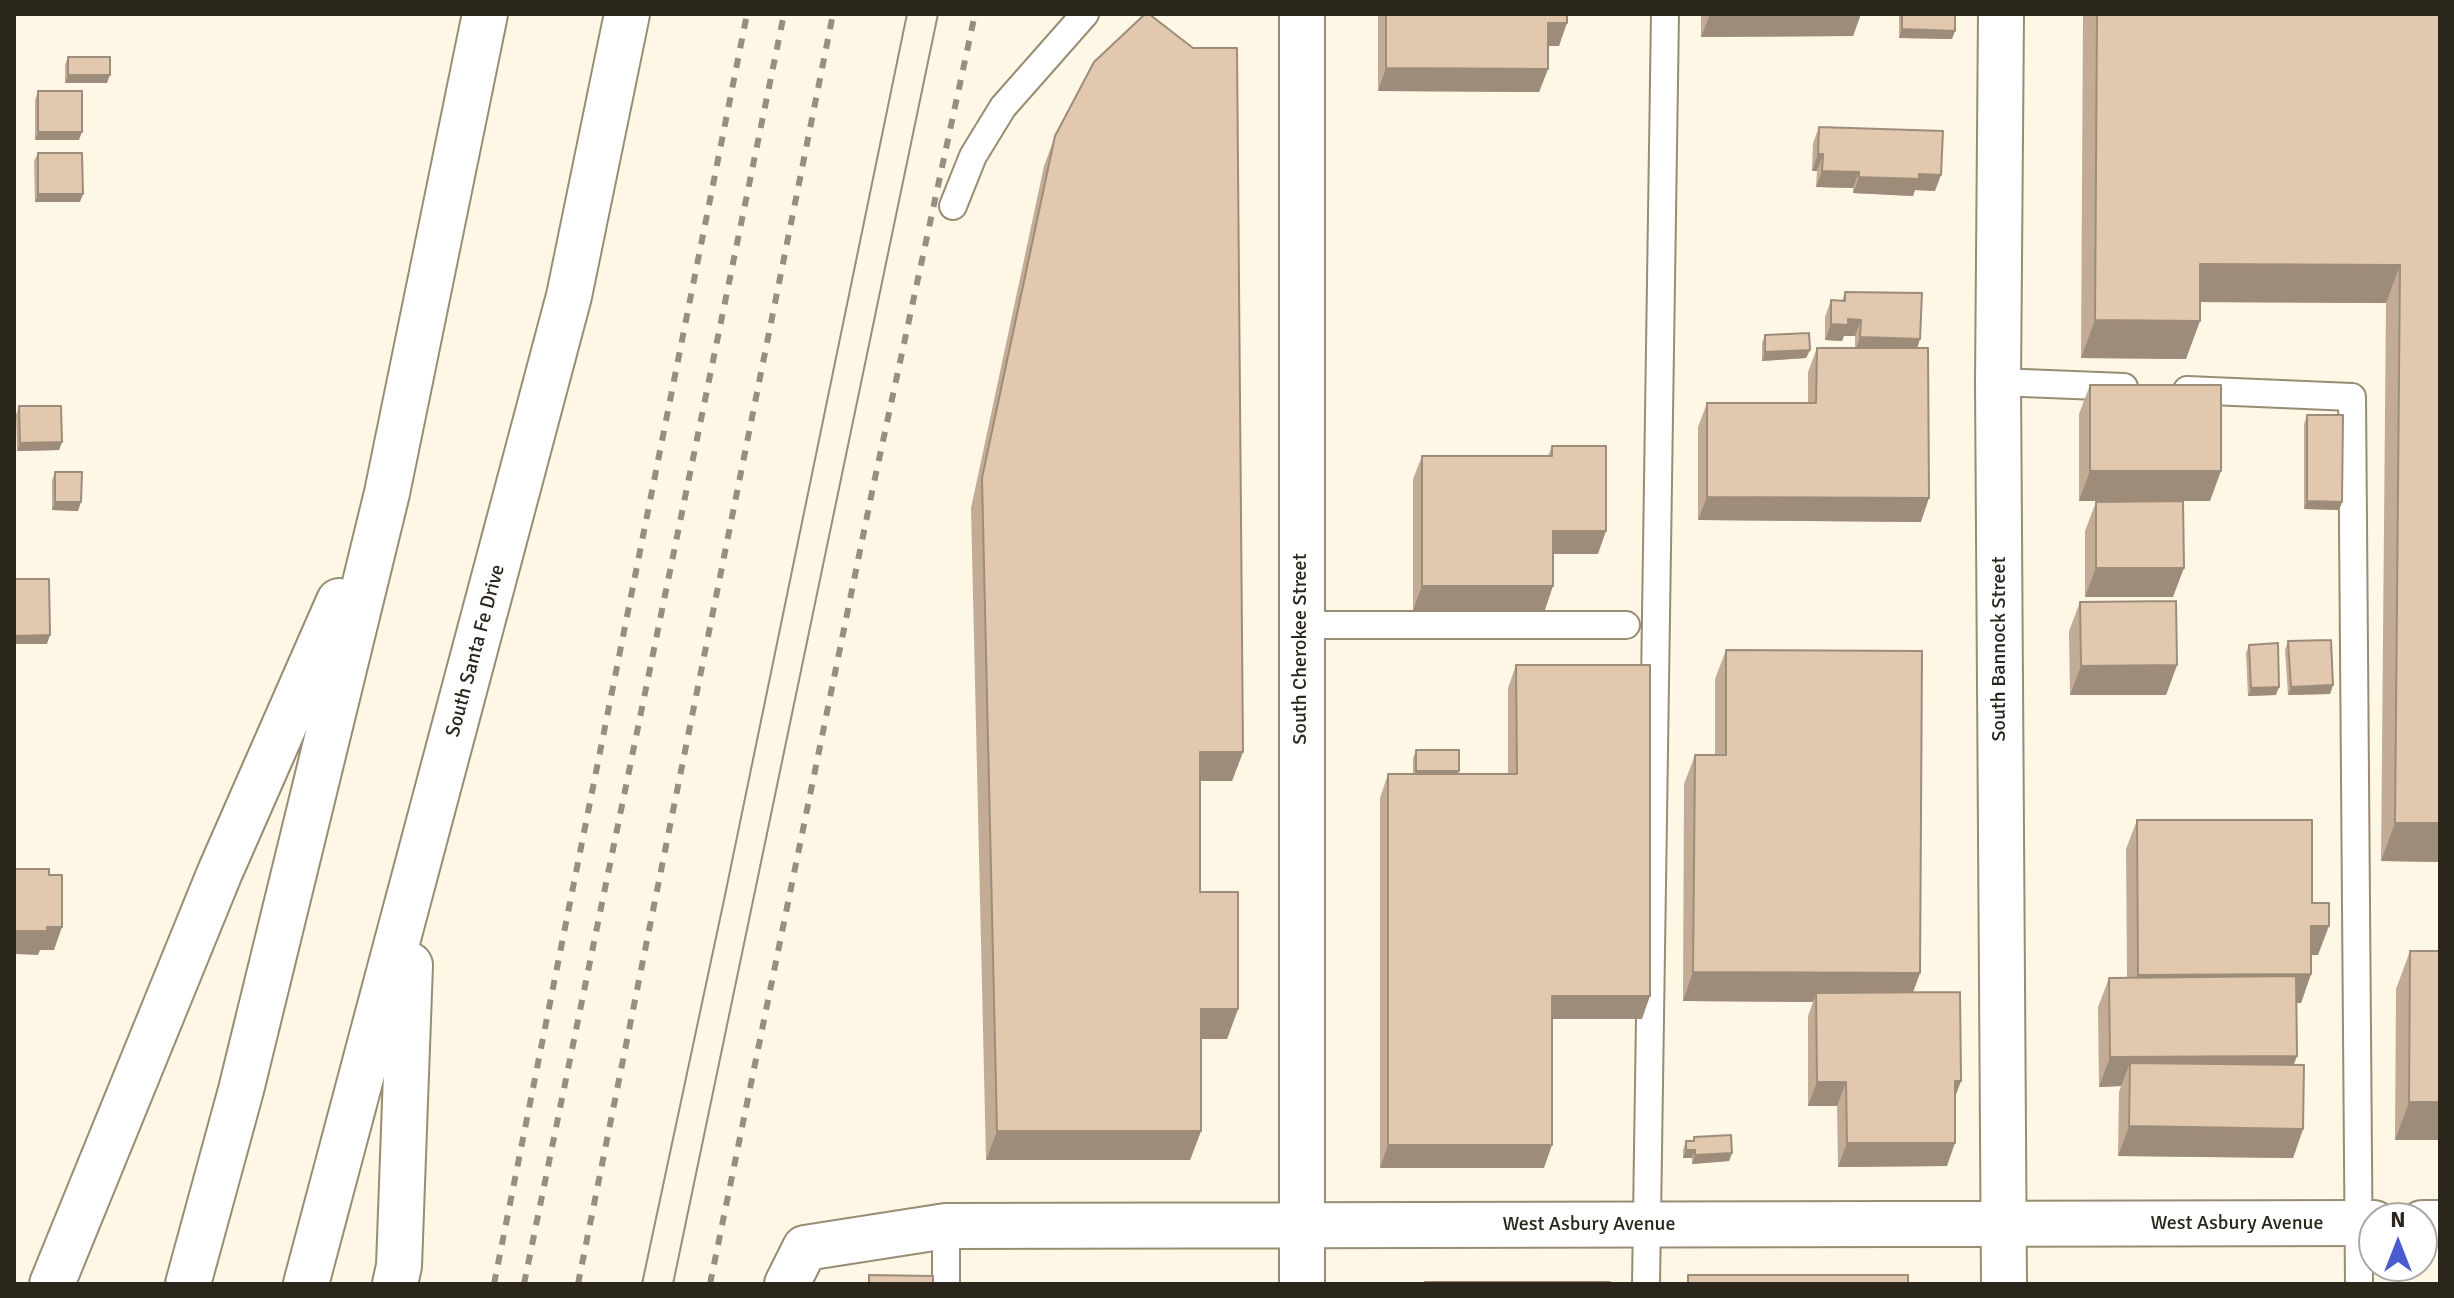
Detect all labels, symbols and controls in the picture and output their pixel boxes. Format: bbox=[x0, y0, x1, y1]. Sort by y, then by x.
street label: South Cherokee Street bbox=[1289, 553, 1313, 745]
street label: South Bannock Street bbox=[1988, 556, 2012, 742]
street label: South Santa Fe Drive bbox=[441, 562, 511, 740]
north arrow bbox=[2358, 1202, 2438, 1282]
text: N bbox=[2390, 1206, 2406, 1233]
street label: West Asbury Avenue bbox=[2150, 1212, 2324, 1236]
street label: West Asbury Avenue bbox=[1502, 1213, 1676, 1237]

